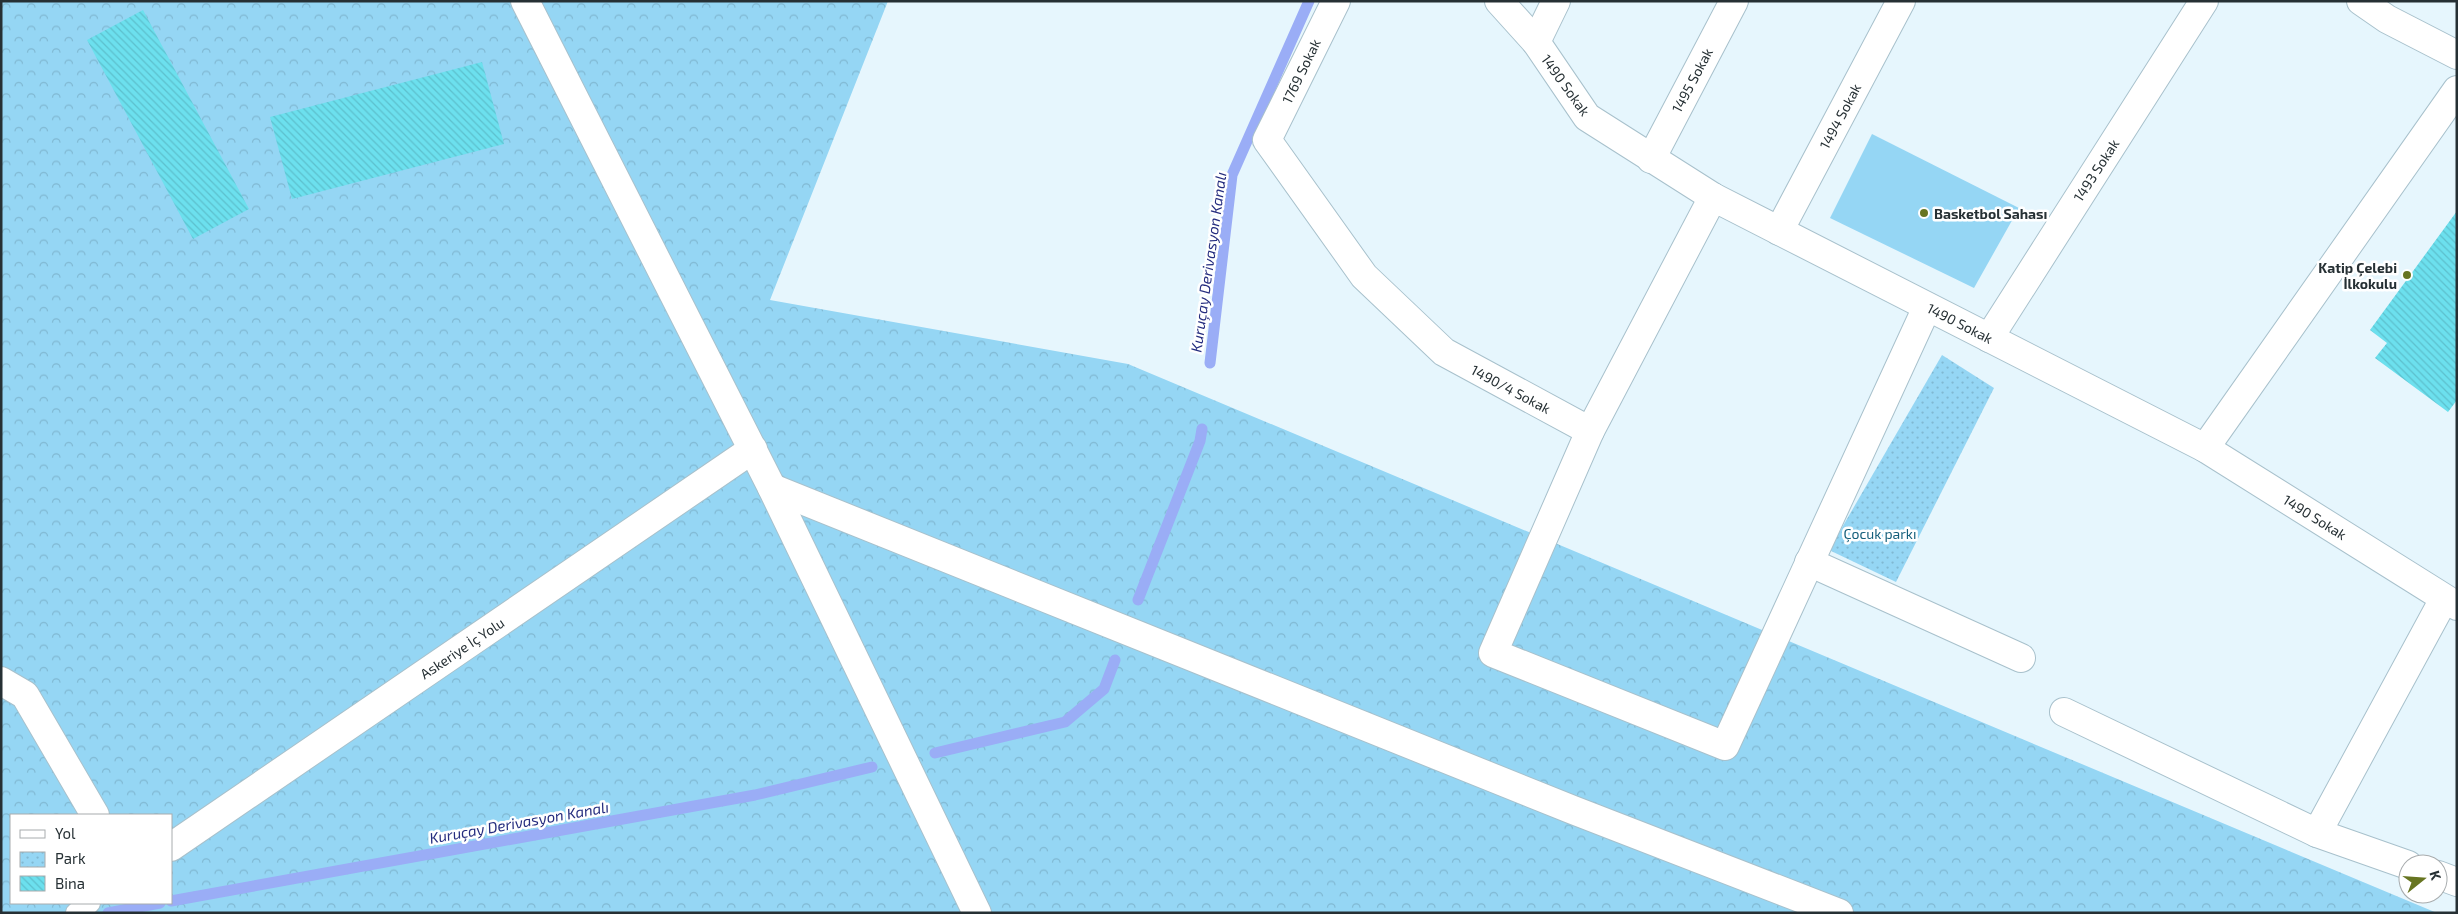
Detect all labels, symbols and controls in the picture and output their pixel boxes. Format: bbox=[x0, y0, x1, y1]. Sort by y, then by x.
street label: 1769 Sokak bbox=[1278, 36, 1324, 106]
street label: 1495 Sokak bbox=[1668, 45, 1716, 115]
street label: 1490 Sokak bbox=[1538, 51, 1594, 119]
street label: 1494 Sokak bbox=[1816, 80, 1864, 152]
street label: 1493 Sokak bbox=[2070, 136, 2122, 204]
water label: Kuruçay Derivasyon Kanalı bbox=[1186, 171, 1231, 353]
place label: Basketbol Sahası bbox=[1934, 205, 2047, 222]
marker: Basketbol Sahası bbox=[1918, 207, 1930, 219]
place label: Katip Çelebi İlkokulu bbox=[2318, 259, 2397, 292]
marker: Katip Çelebi İlkokulu bbox=[2401, 269, 2413, 281]
street label: 1490 Sokak bbox=[1924, 299, 1996, 347]
street label: 1490/4 Sokak bbox=[1468, 361, 1554, 417]
street label: 1490 Sokak bbox=[2280, 491, 2350, 543]
park label: Çocuk parkı bbox=[1844, 525, 1916, 543]
street label: Askeriye İç Yolu bbox=[417, 614, 508, 683]
water label: Kuruçay Derivasyon Kanalı bbox=[428, 797, 610, 848]
legend bbox=[10, 814, 172, 904]
text: Yol bbox=[55, 824, 76, 842]
text: Park bbox=[55, 849, 86, 867]
north arrow bbox=[2398, 854, 2448, 904]
text: K bbox=[2426, 868, 2445, 882]
text: Bina bbox=[55, 874, 85, 892]

